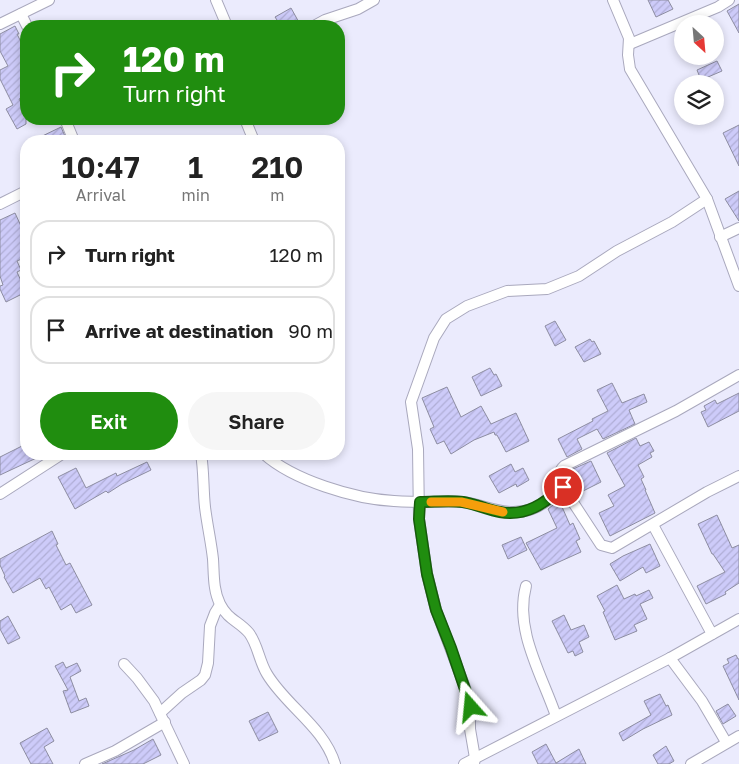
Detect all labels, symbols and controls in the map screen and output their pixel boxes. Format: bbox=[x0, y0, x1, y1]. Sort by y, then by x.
north arrow bbox=[674, 15, 724, 65]
map controls bbox=[674, 15, 724, 125]
text: 120 m bbox=[123, 38, 225, 80]
icon: right bbox=[40, 40, 105, 105]
button: layers bbox=[674, 75, 724, 125]
text: Turn right bbox=[123, 80, 226, 107]
text: 10:47 bbox=[61, 149, 140, 185]
text: 1 bbox=[188, 149, 203, 185]
text: 210 bbox=[251, 149, 304, 185]
text: Arrival bbox=[76, 185, 126, 205]
text: min bbox=[182, 185, 210, 205]
text: m bbox=[270, 185, 284, 205]
icon: right bbox=[42, 240, 70, 268]
text: Turn right bbox=[85, 243, 175, 266]
text: 120 m bbox=[269, 243, 323, 266]
icon: arrive bbox=[42, 316, 70, 344]
text: Arrive at destination bbox=[85, 319, 273, 342]
text: 90 m bbox=[288, 319, 333, 342]
button: Exit bbox=[40, 392, 178, 450]
button: Share bbox=[188, 392, 325, 450]
pin bbox=[542, 466, 584, 508]
icon: arrive bbox=[549, 473, 577, 501]
position arrow bbox=[444, 680, 496, 732]

